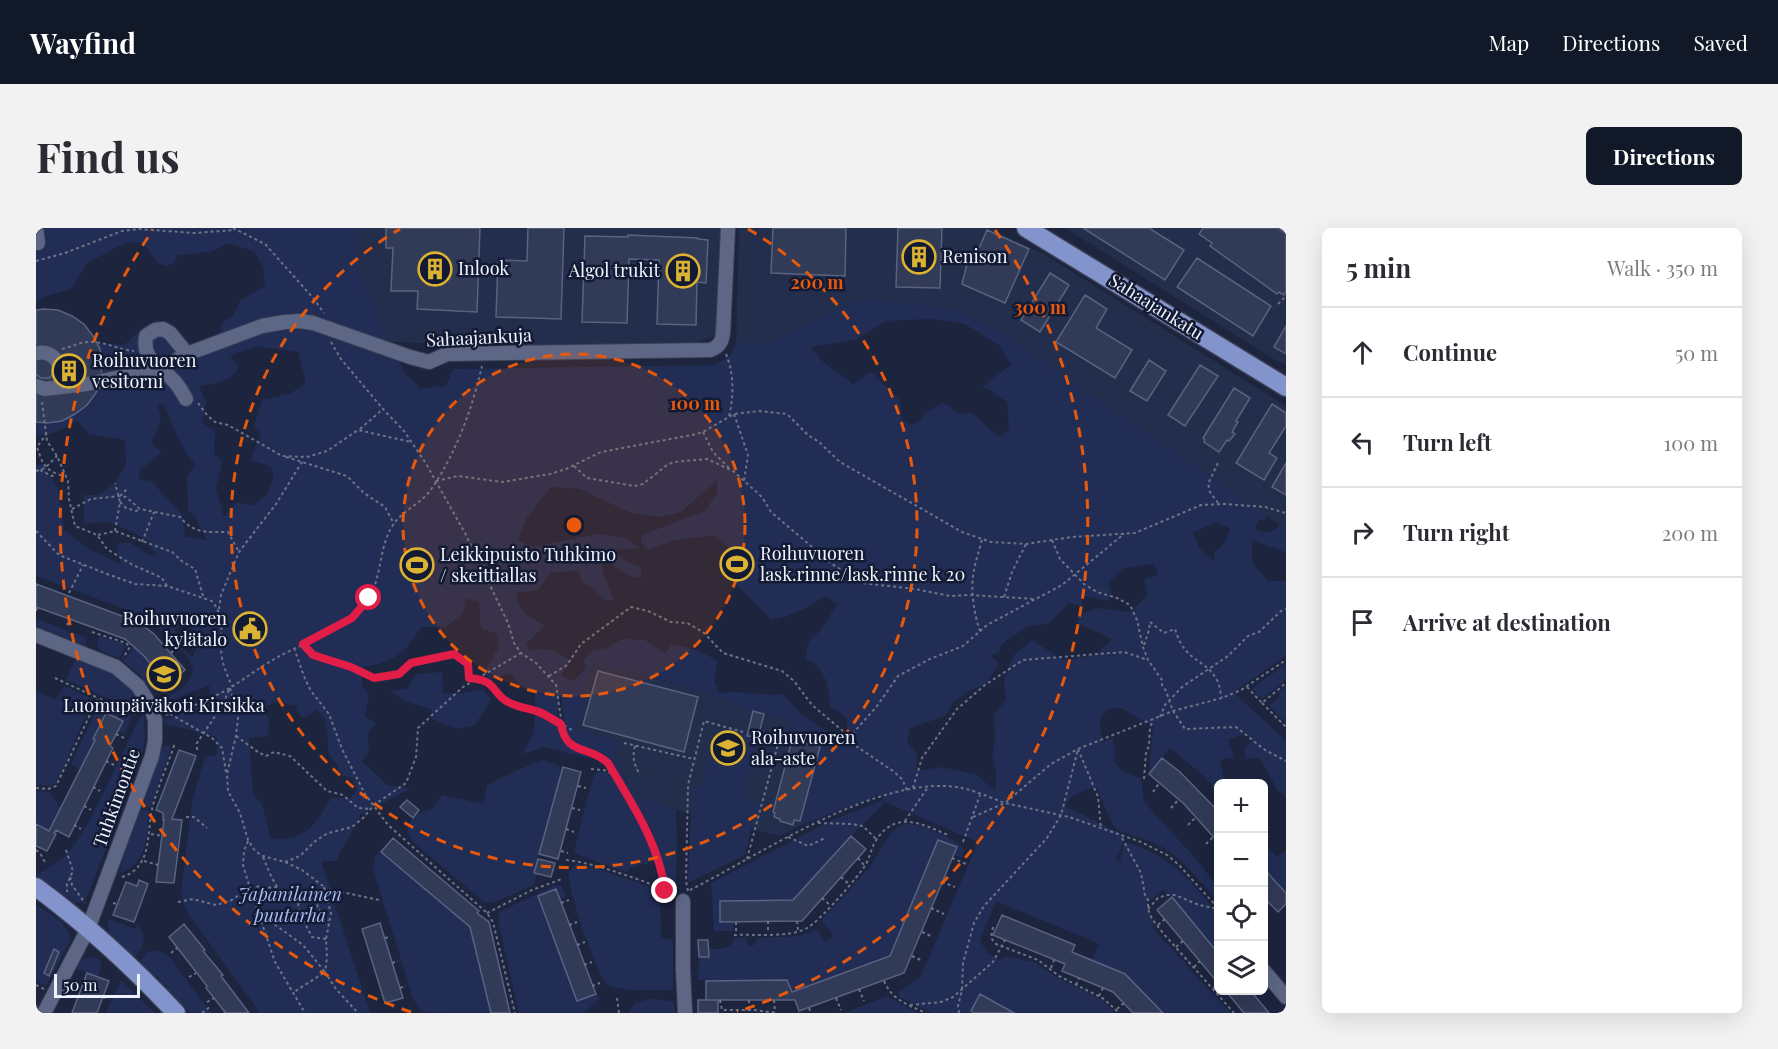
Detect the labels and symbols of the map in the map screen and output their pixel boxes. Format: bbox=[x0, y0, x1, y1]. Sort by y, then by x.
building icon: Renison bbox=[901, 239, 937, 275]
place label: Renison bbox=[942, 244, 1008, 268]
building icon: Inlook bbox=[417, 251, 453, 287]
building icon: Algol trukit bbox=[665, 253, 701, 289]
place label: Inlook bbox=[458, 256, 509, 280]
place label: Algol trukit bbox=[568, 258, 661, 282]
street label: Sahaajankatu bbox=[1105, 268, 1209, 345]
text: 200 m bbox=[790, 270, 844, 294]
text: 300 m bbox=[1014, 295, 1067, 319]
street label: Sahaajankuja bbox=[425, 322, 532, 352]
place label: Roihuvuoren vesitorni bbox=[91, 348, 197, 393]
building icon: Roihuvuoren vesitorni bbox=[51, 353, 87, 389]
text: 100 m bbox=[670, 391, 721, 415]
centre of rings bbox=[564, 515, 584, 535]
place label: Roihuvuoren lask.rinne/lask.rinne k 20 bbox=[760, 541, 965, 586]
place label: Leikkipuisto Tuhkimo / skeittiallas bbox=[440, 542, 616, 587]
sports icon: Roihuvuoren lask.rinne/lask.rinne k 20 bbox=[719, 546, 755, 582]
sports icon: Leikkipuisto Tuhkimo / skeittiallas bbox=[399, 547, 435, 583]
route start bbox=[355, 584, 381, 610]
place label: Roihuvuoren kylätalo bbox=[123, 606, 227, 651]
public building icon: Roihuvuoren kylätalo bbox=[232, 611, 268, 647]
school or university icon: Luomupäiväkoti Kirsikka bbox=[146, 656, 182, 692]
place label: Luomupäiväkoti Kirsikka bbox=[63, 693, 265, 717]
place label: Roihuvuoren ala-aste bbox=[751, 725, 856, 770]
school or university icon: Roihuvuoren ala-aste bbox=[710, 730, 746, 766]
street label: Tuhkimontie bbox=[87, 745, 145, 850]
route end bbox=[651, 877, 677, 903]
park label: Japanilainen puutarha bbox=[238, 882, 342, 927]
scale bar bbox=[54, 971, 140, 998]

